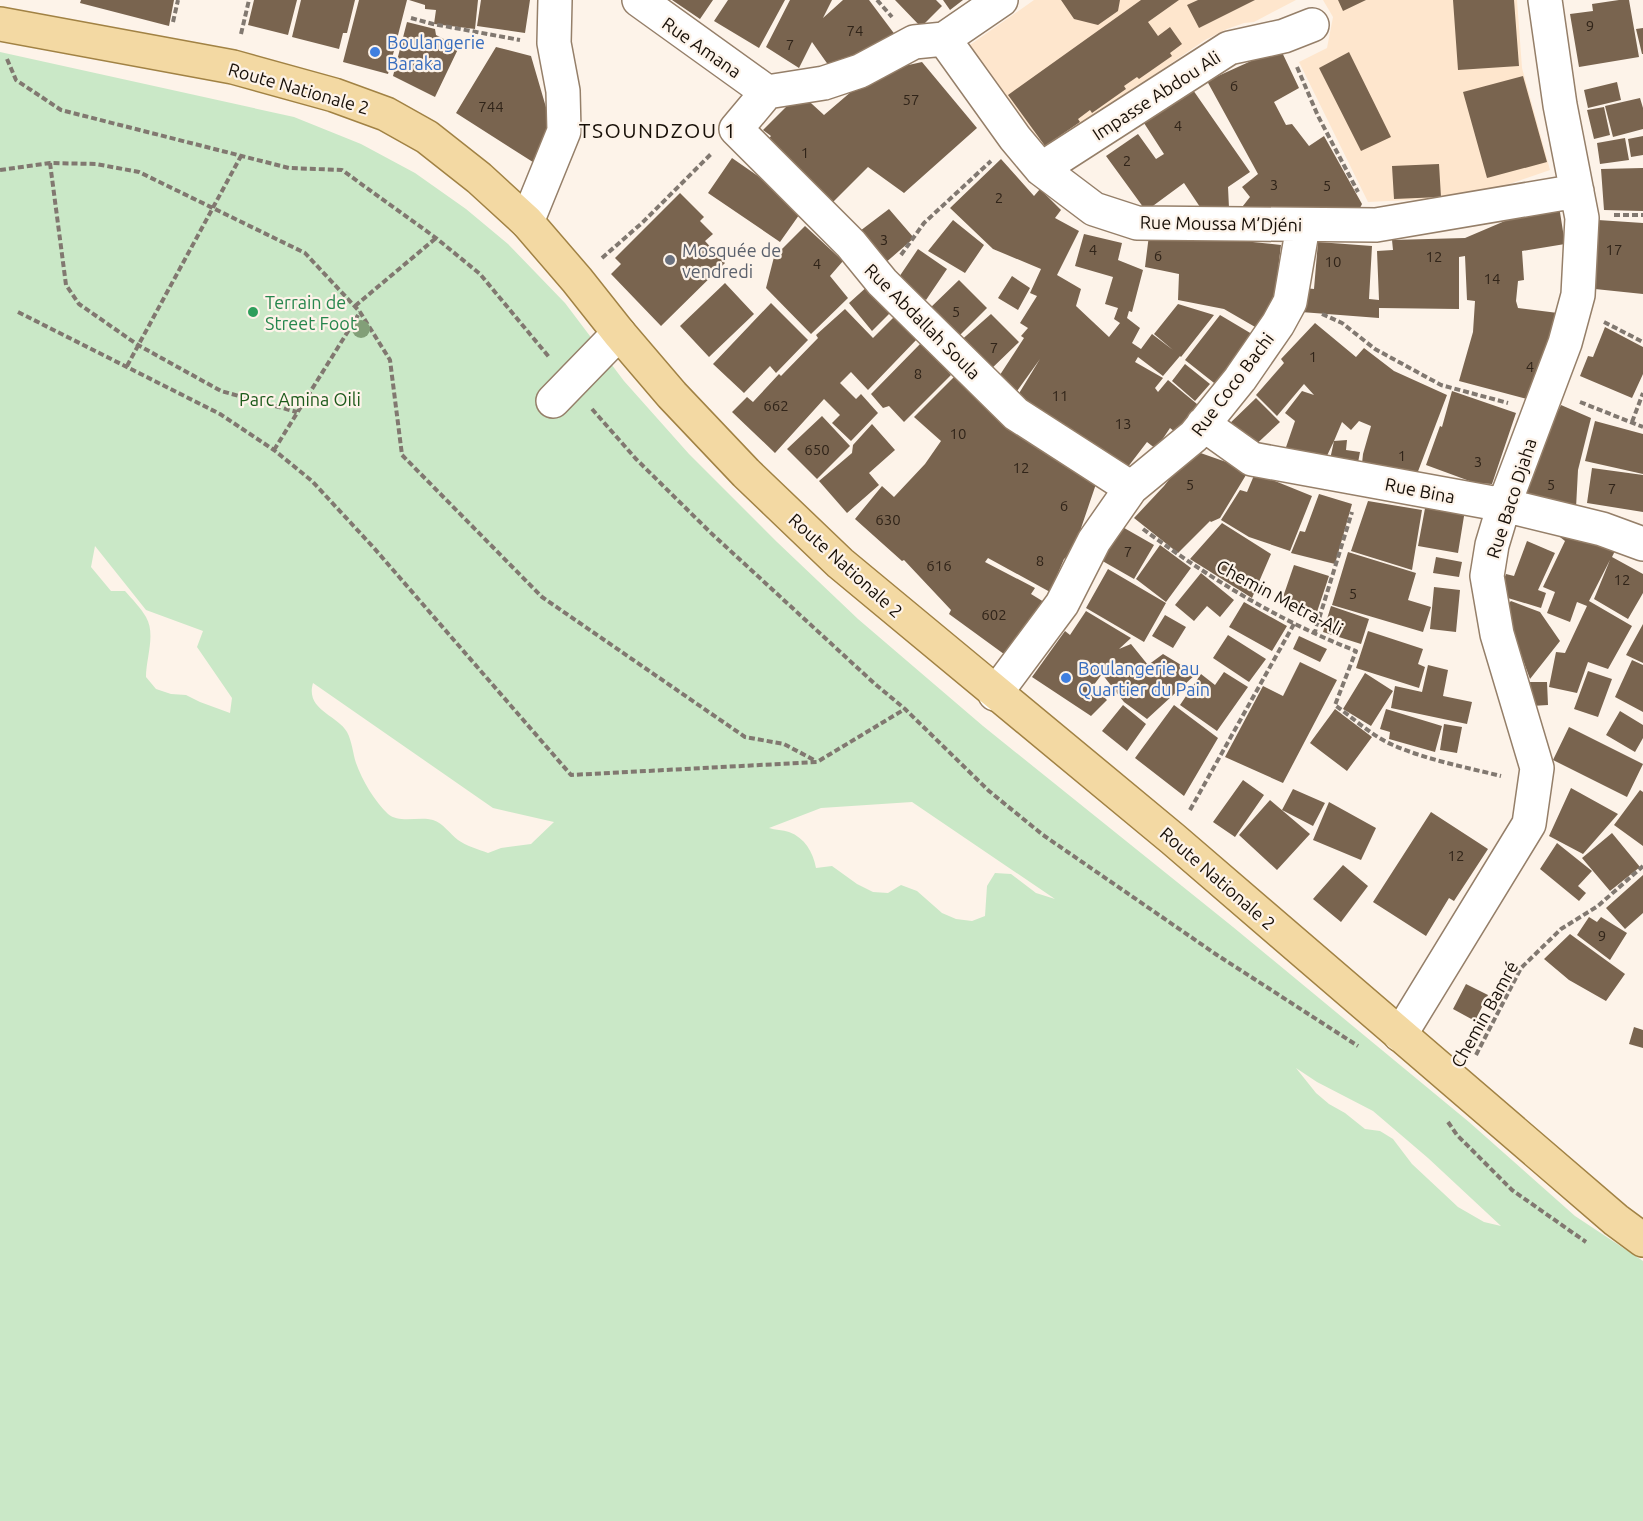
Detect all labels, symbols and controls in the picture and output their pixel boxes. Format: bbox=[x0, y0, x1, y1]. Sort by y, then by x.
street label: Rue Amana bbox=[659, 13, 745, 81]
house number: 9 bbox=[1586, 17, 1594, 34]
house number: 74 bbox=[847, 22, 863, 39]
place label: Boulangerie Baraka bbox=[387, 32, 485, 73]
house number: 7 bbox=[786, 36, 794, 53]
marker: Boulangerie Baraka bbox=[368, 45, 382, 59]
street label: Impasse Abdou Ali bbox=[1088, 46, 1224, 144]
street label: Route Nationale 2 bbox=[226, 58, 372, 118]
house number: 6 bbox=[1230, 77, 1238, 94]
house number: 57 bbox=[903, 91, 919, 108]
house number: 744 bbox=[478, 98, 504, 115]
house number: 4 bbox=[1174, 117, 1182, 134]
district label: TSOUNDZOU 1 bbox=[579, 118, 737, 142]
house number: 1 bbox=[801, 144, 809, 161]
house number: 2 bbox=[1123, 152, 1131, 169]
house number: 3 bbox=[1270, 176, 1278, 193]
house number: 5 bbox=[1323, 177, 1331, 194]
house number: 2 bbox=[995, 189, 1003, 206]
street label: Rue Moussa M’Djéni bbox=[1140, 212, 1302, 234]
house number: 3 bbox=[880, 231, 888, 248]
place label: Mosquée de vendredi bbox=[682, 240, 781, 281]
house number: 4 bbox=[1089, 241, 1097, 258]
house number: 17 bbox=[1606, 241, 1622, 258]
house number: 6 bbox=[1154, 247, 1162, 264]
house number: 12 bbox=[1426, 248, 1442, 265]
marker: Mosquée de vendredi bbox=[663, 253, 677, 267]
house number: 10 bbox=[1325, 253, 1341, 270]
house number: 4 bbox=[813, 255, 821, 272]
street label: Rue Abdallah Soula bbox=[861, 259, 985, 383]
house number: 14 bbox=[1484, 270, 1500, 287]
place label: Terrain de Street Foot bbox=[265, 292, 357, 333]
house number: 5 bbox=[952, 303, 960, 320]
marker: Terrain de Street Foot bbox=[246, 305, 260, 319]
street label: Rue Coco Bachi bbox=[1187, 329, 1277, 439]
house number: 7 bbox=[990, 339, 998, 356]
house number: 1 bbox=[1309, 348, 1317, 365]
house number: 4 bbox=[1526, 358, 1534, 375]
house number: 8 bbox=[914, 365, 922, 382]
house number: 11 bbox=[1052, 387, 1068, 404]
park label: Parc Amina Oili bbox=[239, 389, 361, 409]
house number: 662 bbox=[763, 397, 789, 414]
house number: 13 bbox=[1115, 415, 1131, 432]
house number: 10 bbox=[950, 425, 966, 442]
street label: Rue Baco Djaha bbox=[1482, 435, 1540, 561]
house number: 650 bbox=[804, 441, 830, 458]
house number: 1 bbox=[1398, 447, 1406, 464]
house number: 3 bbox=[1474, 453, 1482, 470]
house number: 12 bbox=[1013, 459, 1029, 476]
street label: Rue Bina bbox=[1383, 473, 1457, 507]
house number: 5 bbox=[1186, 476, 1194, 493]
house number: 5 bbox=[1547, 476, 1555, 493]
house number: 7 bbox=[1608, 480, 1616, 497]
house number: 6 bbox=[1060, 497, 1068, 514]
street label: Route Nationale 2 bbox=[785, 509, 907, 621]
house number: 630 bbox=[875, 511, 901, 528]
house number: 7 bbox=[1124, 543, 1132, 560]
house number: 8 bbox=[1036, 552, 1044, 569]
street label: Chemin Metra-Ali bbox=[1213, 555, 1347, 639]
house number: 616 bbox=[926, 557, 952, 574]
house number: 12 bbox=[1614, 571, 1630, 588]
house number: 5 bbox=[1349, 585, 1357, 602]
house number: 602 bbox=[981, 606, 1007, 623]
place label: Boulangerie au Quartier du Pain bbox=[1078, 658, 1210, 700]
marker: Boulangerie au Quartier du Pain bbox=[1059, 671, 1073, 685]
street label: Route Nationale 2 bbox=[1156, 823, 1280, 933]
house number: 12 bbox=[1448, 847, 1464, 864]
house number: 9 bbox=[1598, 927, 1606, 944]
street label: Chemin Bamré bbox=[1447, 957, 1521, 1071]

